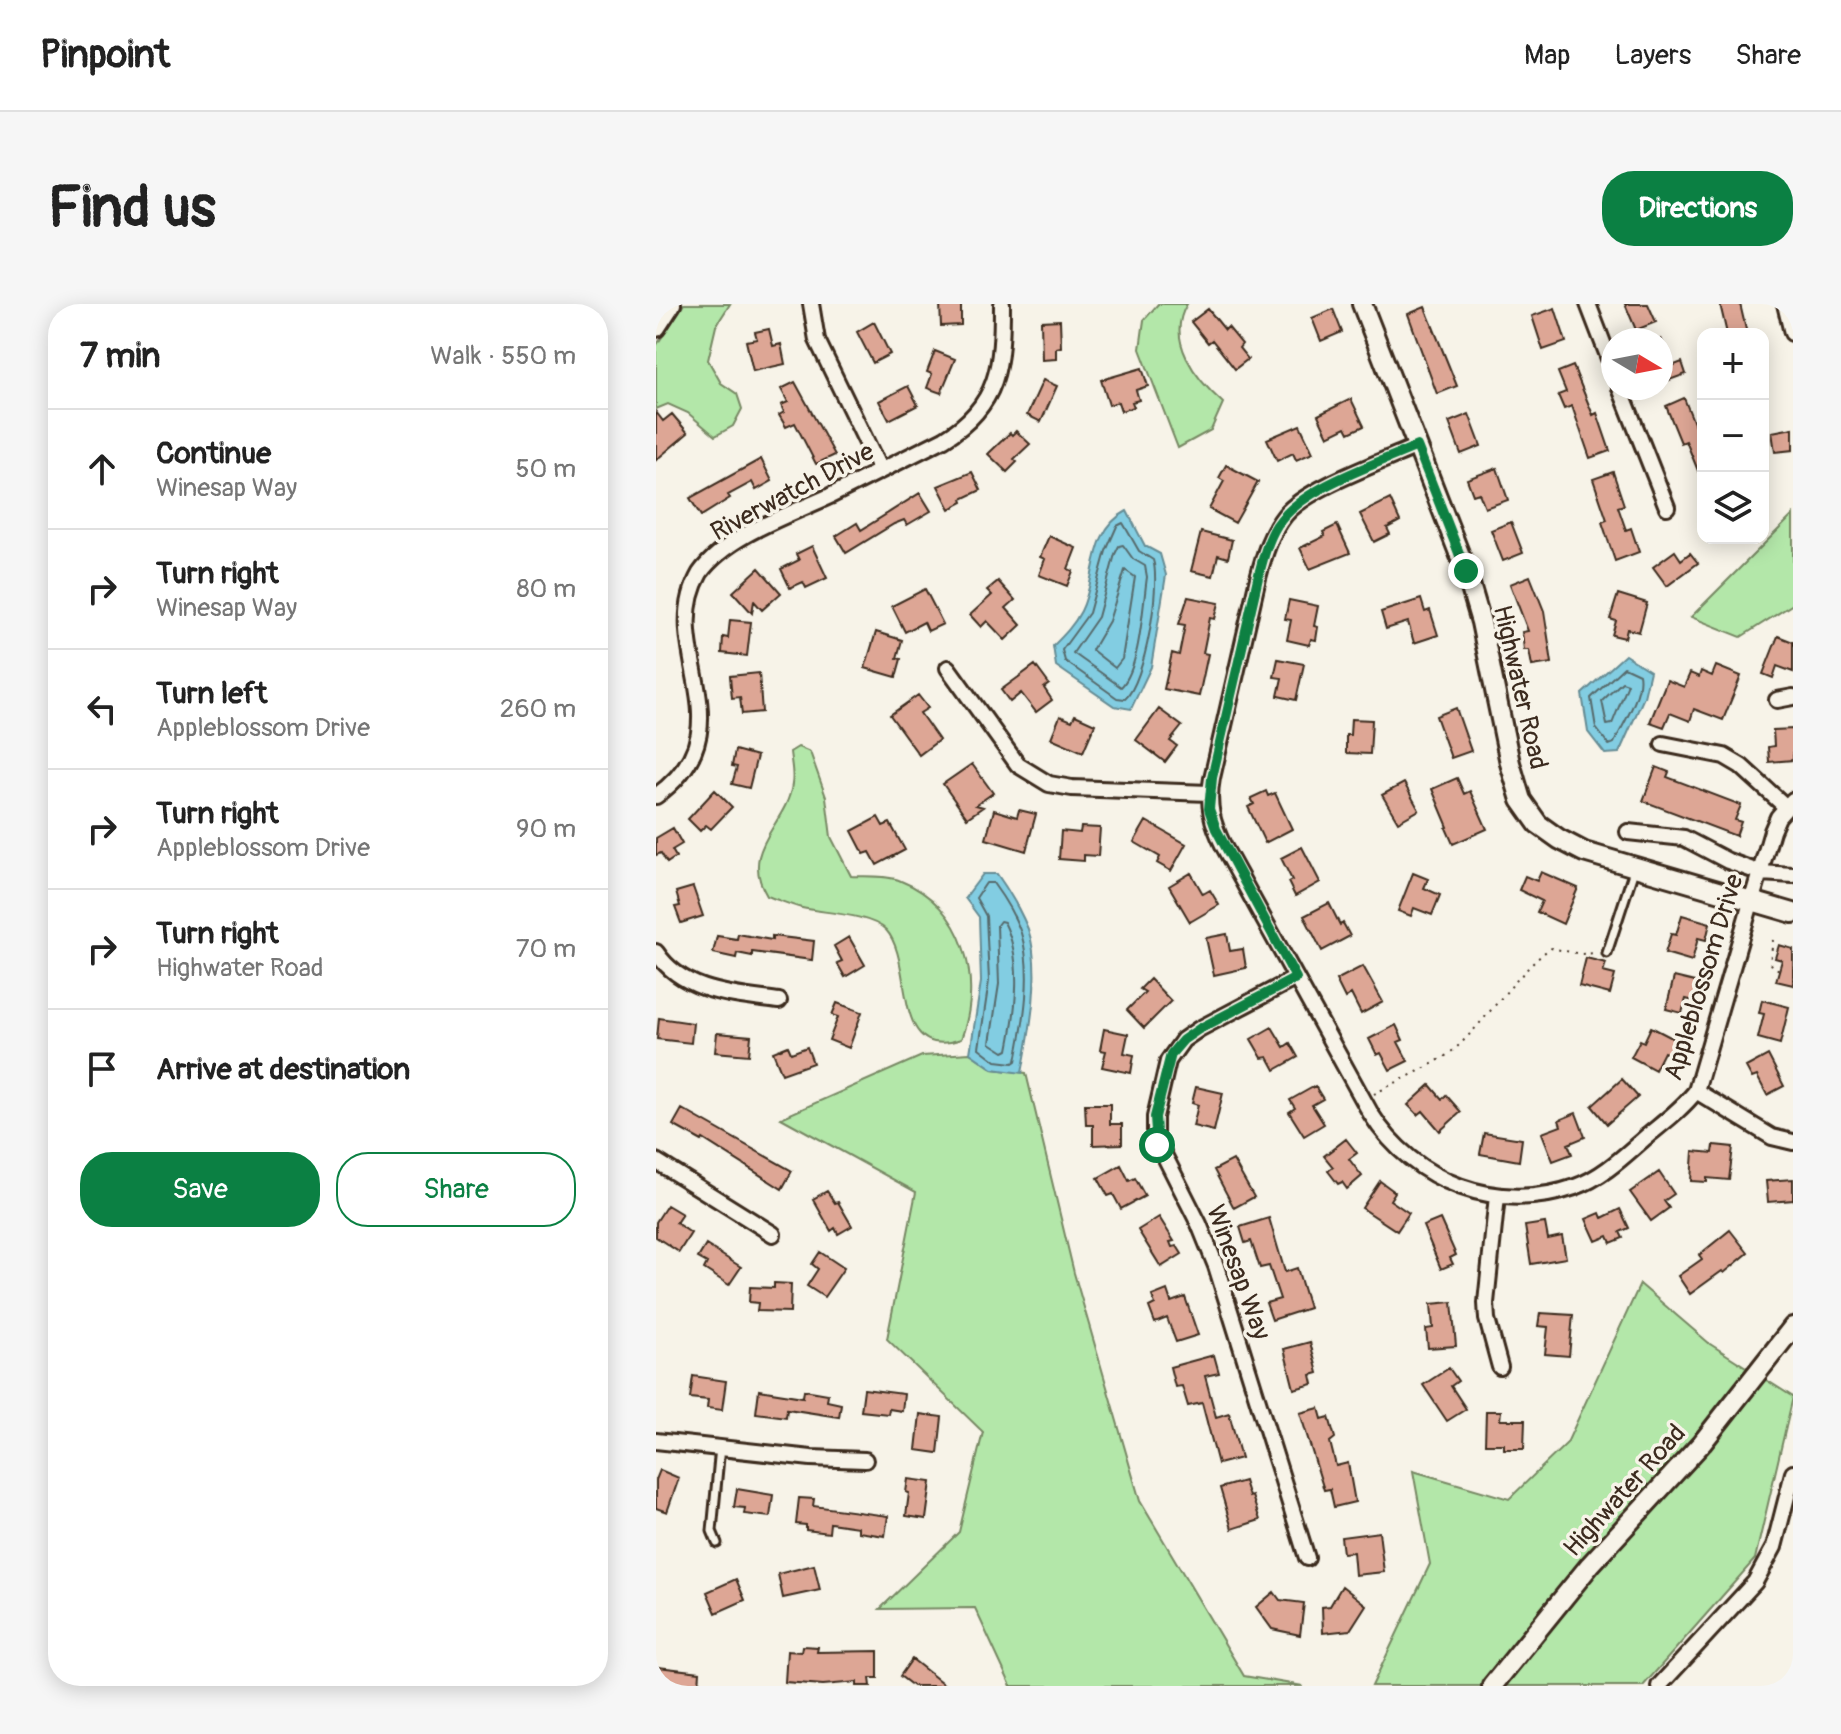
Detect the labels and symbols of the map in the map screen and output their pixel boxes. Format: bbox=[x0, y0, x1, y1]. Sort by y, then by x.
north arrow bbox=[1601, 328, 1673, 400]
street label: Riverwatch Drive bbox=[705, 435, 880, 548]
route end bbox=[1448, 553, 1484, 589]
street label: Highwater Road bbox=[1486, 602, 1554, 772]
street label: Appleblossom Drive bbox=[1657, 870, 1751, 1084]
route start bbox=[1139, 1127, 1175, 1163]
street label: Winesap Way bbox=[1199, 1201, 1277, 1344]
street label: Highwater Road bbox=[1557, 1418, 1693, 1564]

